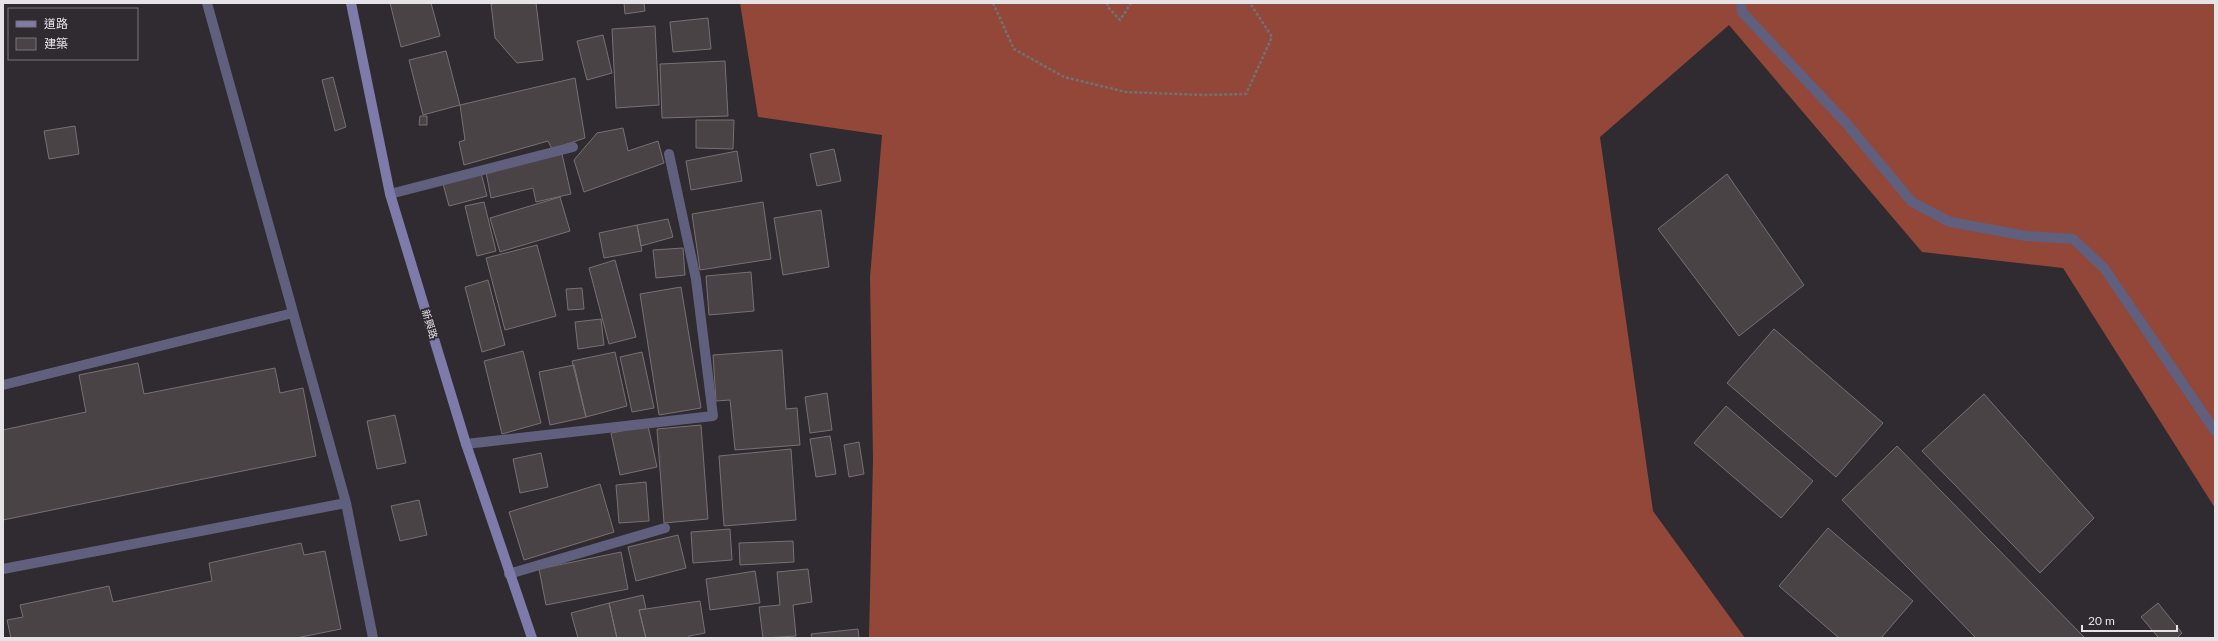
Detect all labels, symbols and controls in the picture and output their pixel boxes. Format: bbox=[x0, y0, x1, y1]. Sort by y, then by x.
legend bbox=[8, 8, 138, 60]
text: 道路 bbox=[44, 16, 68, 31]
text: 建築 bbox=[44, 36, 68, 51]
street label: 新興路 bbox=[420, 308, 440, 340]
scale bar bbox=[2082, 607, 2177, 633]
text: 20 m bbox=[2088, 613, 2115, 628]

